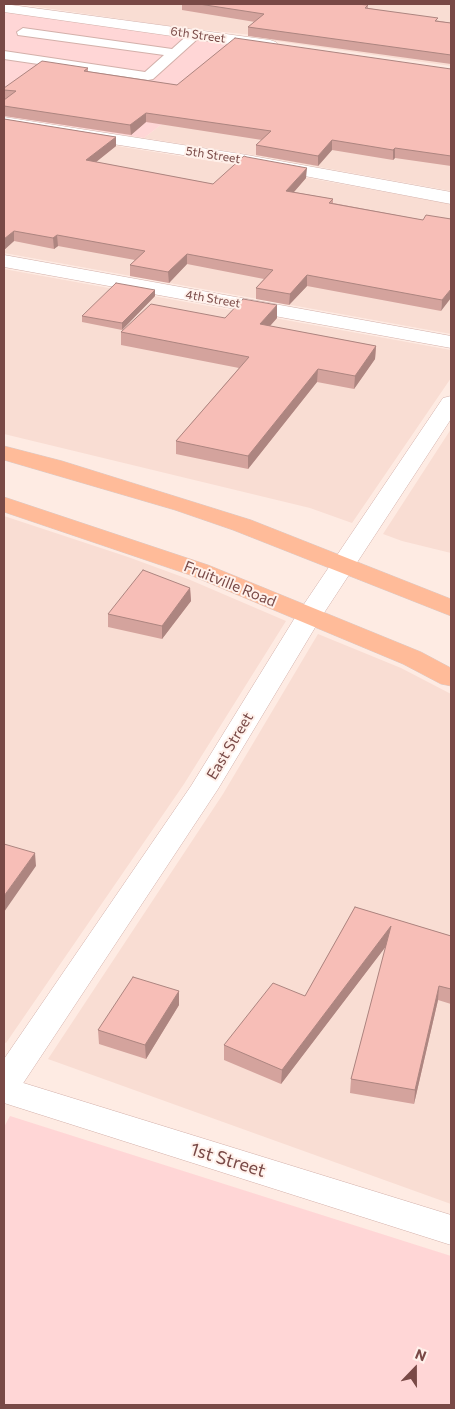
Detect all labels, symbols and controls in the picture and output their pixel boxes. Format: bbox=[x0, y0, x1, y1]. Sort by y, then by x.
street label: 6th Street bbox=[170, 24, 226, 46]
street label: 5th Street bbox=[185, 144, 241, 166]
street label: 4th Street bbox=[185, 287, 241, 311]
street label: Fruitville Road bbox=[181, 557, 279, 611]
street label: East Street bbox=[203, 709, 257, 783]
street label: 1st Street bbox=[188, 1138, 268, 1182]
north arrow bbox=[390, 1344, 440, 1394]
text: N bbox=[413, 1345, 429, 1364]

